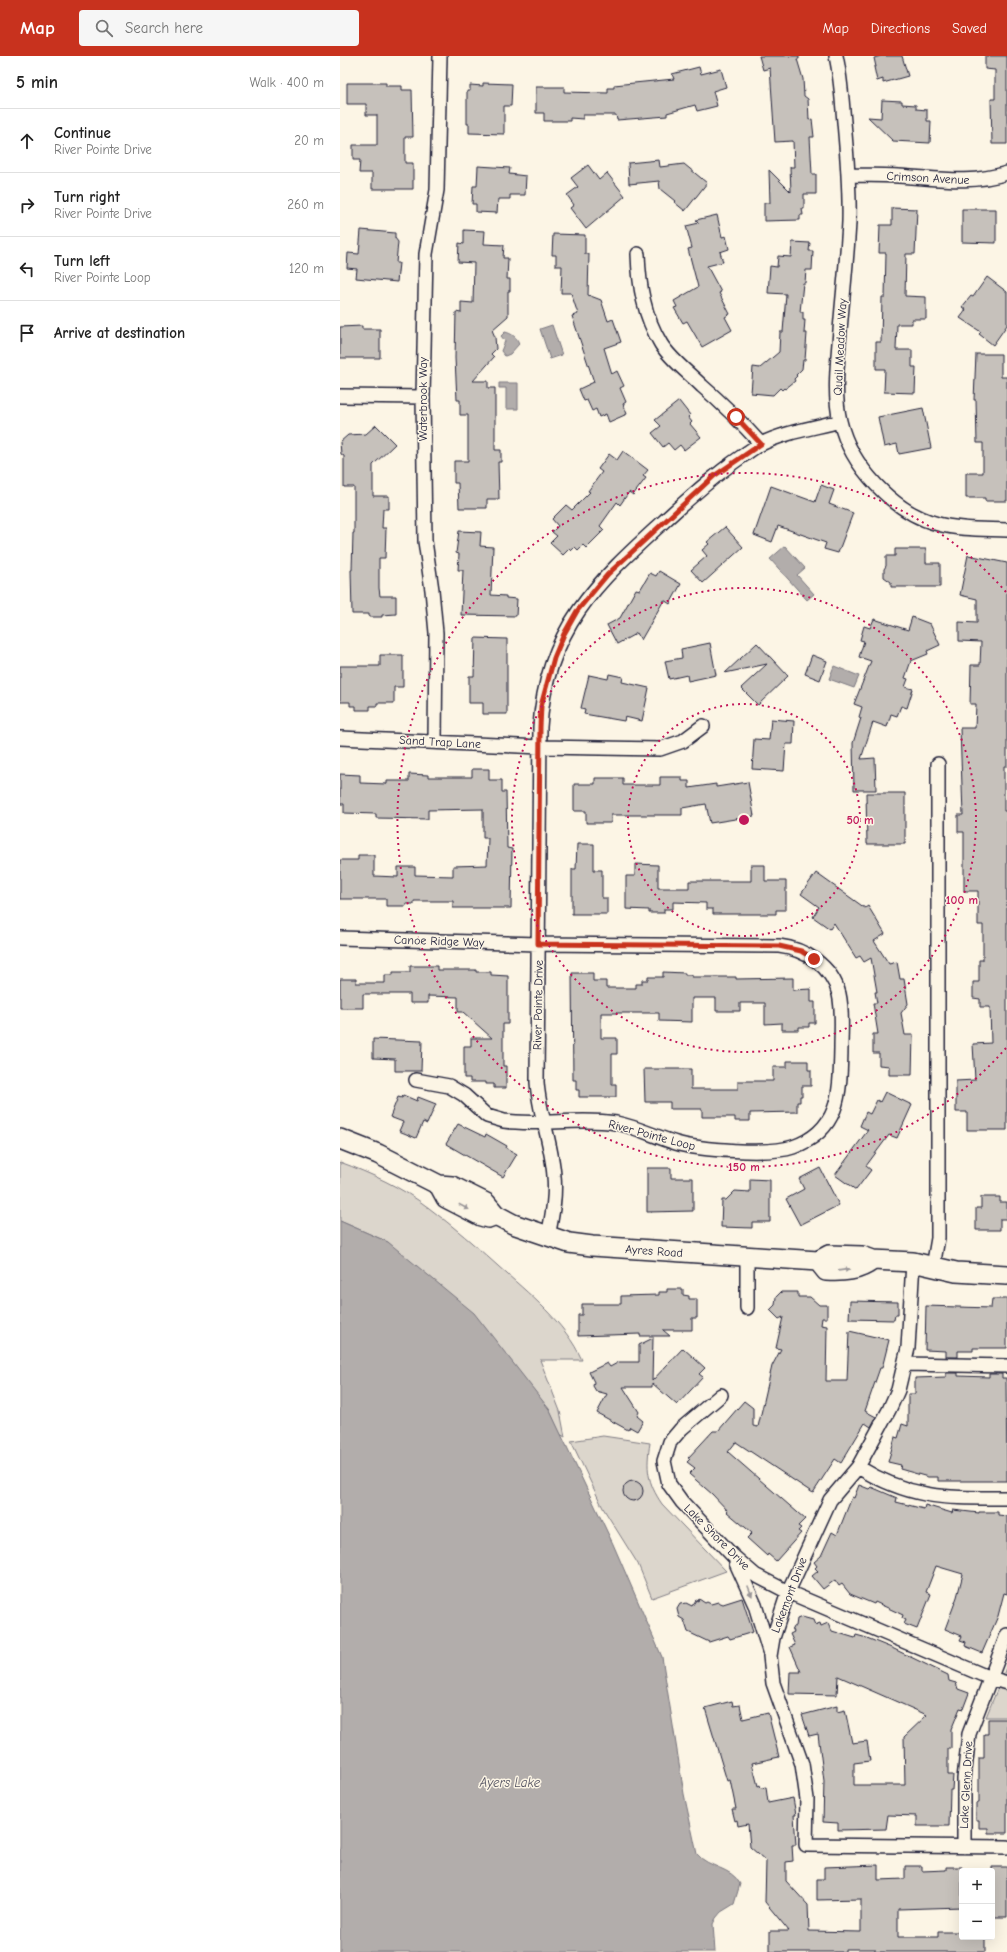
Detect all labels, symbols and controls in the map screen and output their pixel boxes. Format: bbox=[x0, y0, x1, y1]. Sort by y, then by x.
search box bbox=[79, 10, 359, 46]
text: Map bbox=[20, 17, 55, 39]
icon: search bbox=[93, 17, 115, 39]
text: Search here bbox=[125, 19, 203, 37]
text: Map bbox=[822, 20, 849, 37]
text: Directions bbox=[871, 20, 930, 37]
text: Saved bbox=[952, 20, 987, 37]
text: 5 min bbox=[16, 73, 58, 92]
text: Walk · 400 m bbox=[250, 75, 324, 90]
text: Continue bbox=[54, 124, 111, 142]
icon: ahead bbox=[16, 130, 38, 152]
text: 20 m bbox=[294, 133, 324, 148]
text: River Pointe Drive bbox=[54, 142, 152, 157]
street label: Crimson Avenue bbox=[886, 169, 970, 187]
text: Turn right bbox=[54, 188, 120, 206]
icon: right bbox=[16, 194, 38, 216]
text: 260 m bbox=[287, 197, 324, 212]
text: River Pointe Drive bbox=[54, 206, 152, 221]
text: Turn left bbox=[54, 252, 110, 270]
icon: left bbox=[16, 258, 38, 280]
text: 120 m bbox=[289, 261, 324, 276]
text: River Pointe Loop bbox=[54, 270, 151, 285]
street label: Quail Meadow Way bbox=[830, 297, 850, 396]
icon: arrive bbox=[16, 322, 38, 344]
text: Arrive at destination bbox=[54, 324, 185, 342]
street label: Waterbrook Way bbox=[416, 356, 430, 441]
route start bbox=[727, 408, 745, 426]
street label: Sand Trap Lane bbox=[399, 733, 481, 751]
centre of rings bbox=[737, 813, 751, 827]
text: 50 m bbox=[846, 813, 874, 827]
text: 100 m bbox=[946, 893, 978, 907]
street label: Canoe Ridge Way bbox=[394, 932, 485, 950]
route end bbox=[805, 950, 823, 968]
street label: River Pointe Drive bbox=[530, 960, 546, 1050]
street label: River Pointe Loop bbox=[607, 1117, 697, 1153]
text: 150 m bbox=[728, 1160, 760, 1174]
one-way arrow bbox=[458, 1204, 470, 1211]
street label: Ayres Road bbox=[625, 1242, 683, 1260]
one-way arrow bbox=[838, 1267, 851, 1273]
street label: Lake Shore Drive bbox=[681, 1501, 753, 1573]
street label: Lakemont Drive bbox=[768, 1555, 810, 1635]
one-way arrow bbox=[747, 1585, 753, 1597]
street label: Lake Glenn Drive bbox=[957, 1741, 975, 1829]
water label: Ayers Lake bbox=[479, 1775, 541, 1790]
map controls bbox=[959, 1868, 995, 1940]
button: + bbox=[959, 1868, 995, 1904]
button: − bbox=[959, 1904, 995, 1940]

